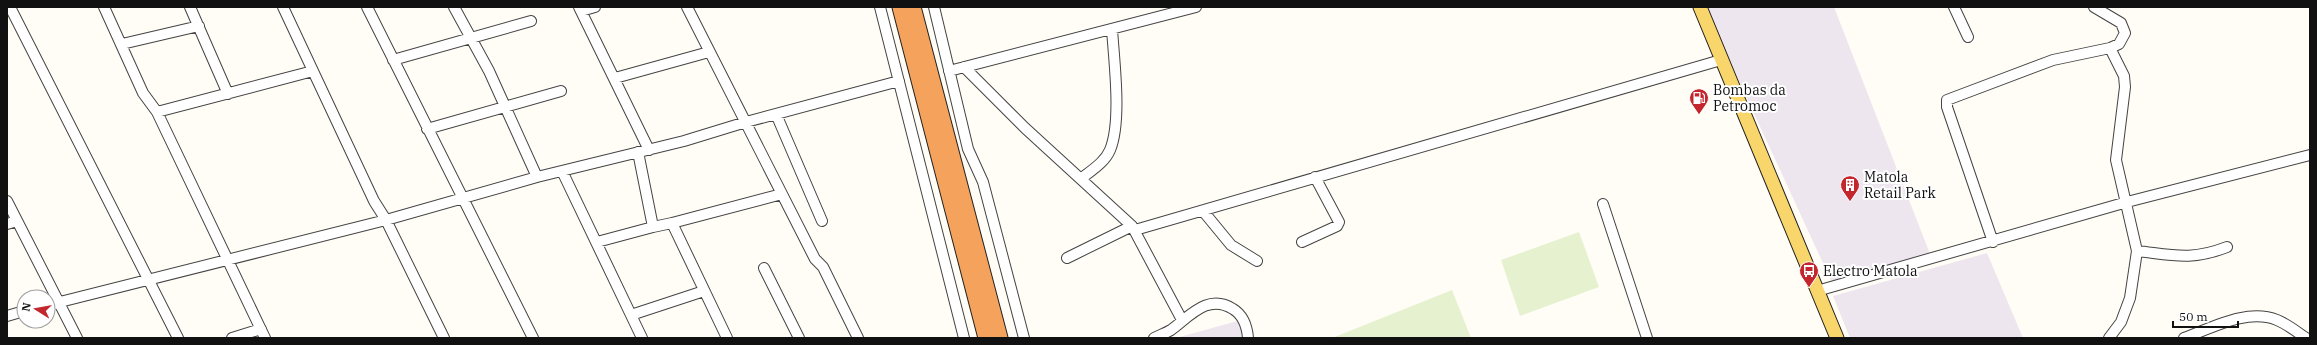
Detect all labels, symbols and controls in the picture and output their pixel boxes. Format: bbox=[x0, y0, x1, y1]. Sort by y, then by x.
place label: Bombas da Petromoc bbox=[1713, 81, 1786, 115]
fuel station icon: Bombas da Petromoc bbox=[1688, 87, 1710, 115]
place label: Matola Retail Park bbox=[1864, 168, 1937, 202]
building icon: Matola Retail Park bbox=[1839, 174, 1861, 202]
bus stop icon: Electro Matola bbox=[1798, 260, 1820, 288]
place label: Electro Matola bbox=[1823, 262, 1918, 280]
north arrow bbox=[16, 289, 56, 329]
text: N bbox=[18, 301, 34, 313]
scale bar bbox=[2173, 303, 2238, 329]
text: 50 m bbox=[2179, 309, 2208, 324]

